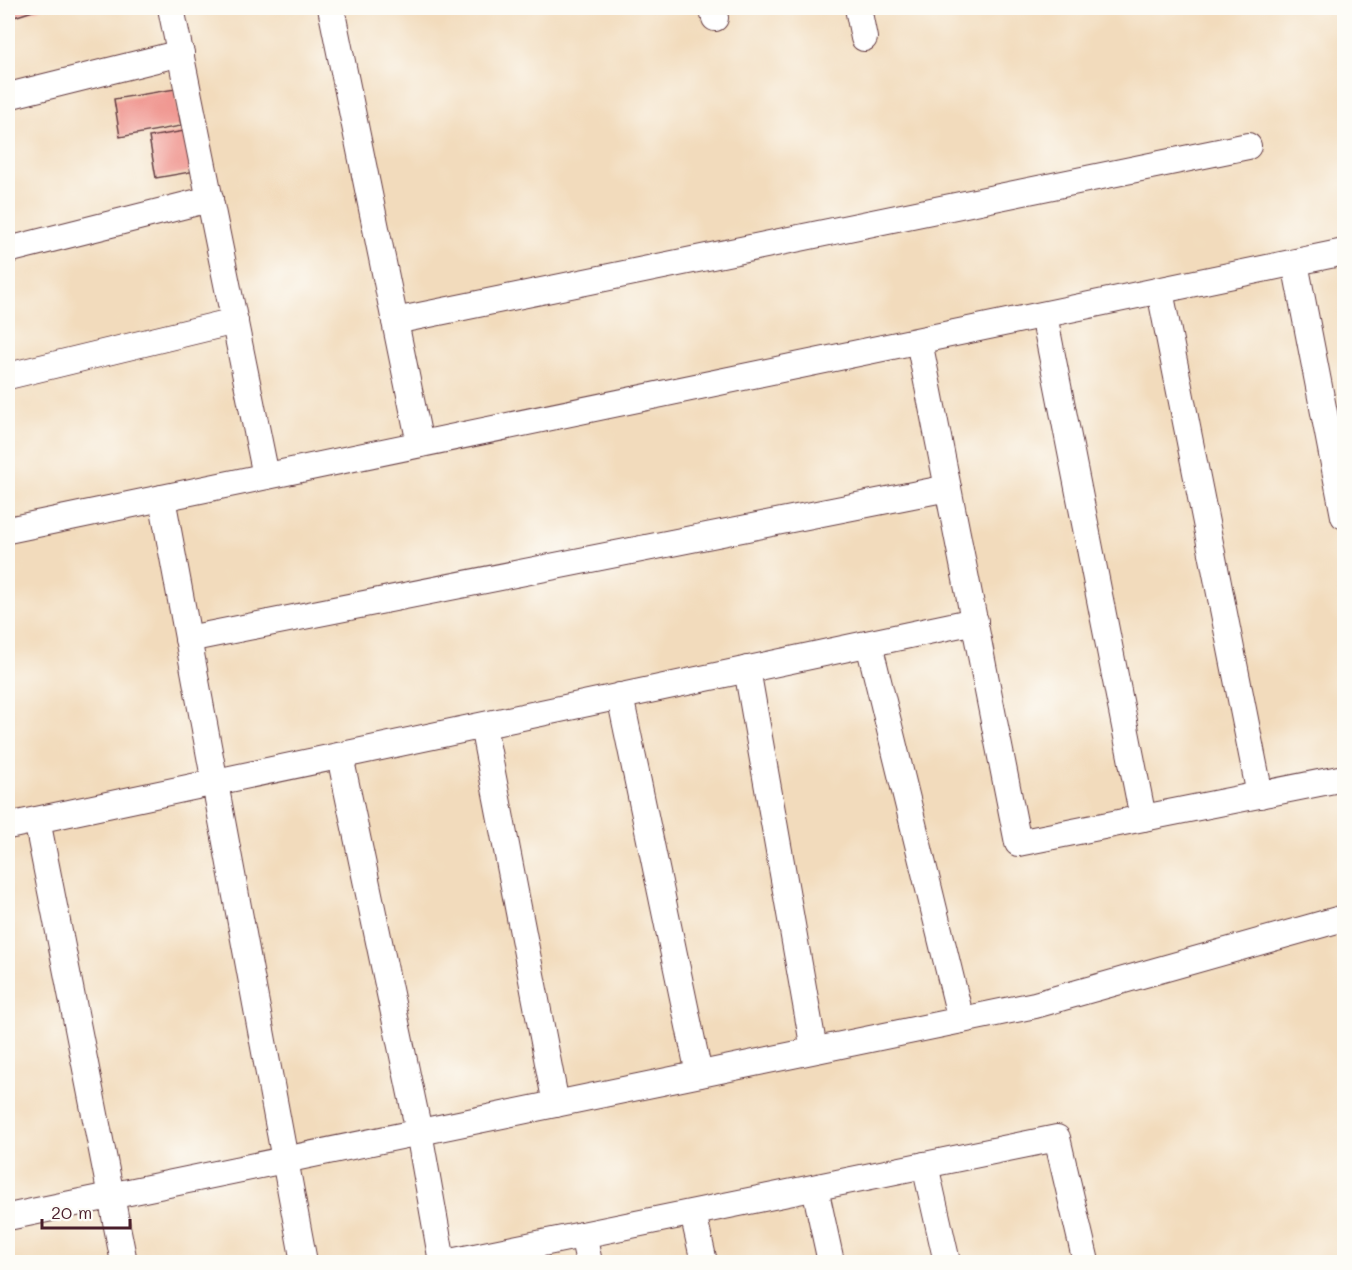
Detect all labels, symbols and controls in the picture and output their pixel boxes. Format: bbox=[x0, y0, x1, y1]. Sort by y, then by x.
scale bar bbox=[42, 1192, 130, 1230]
text: 20 m bbox=[51, 1200, 92, 1224]

